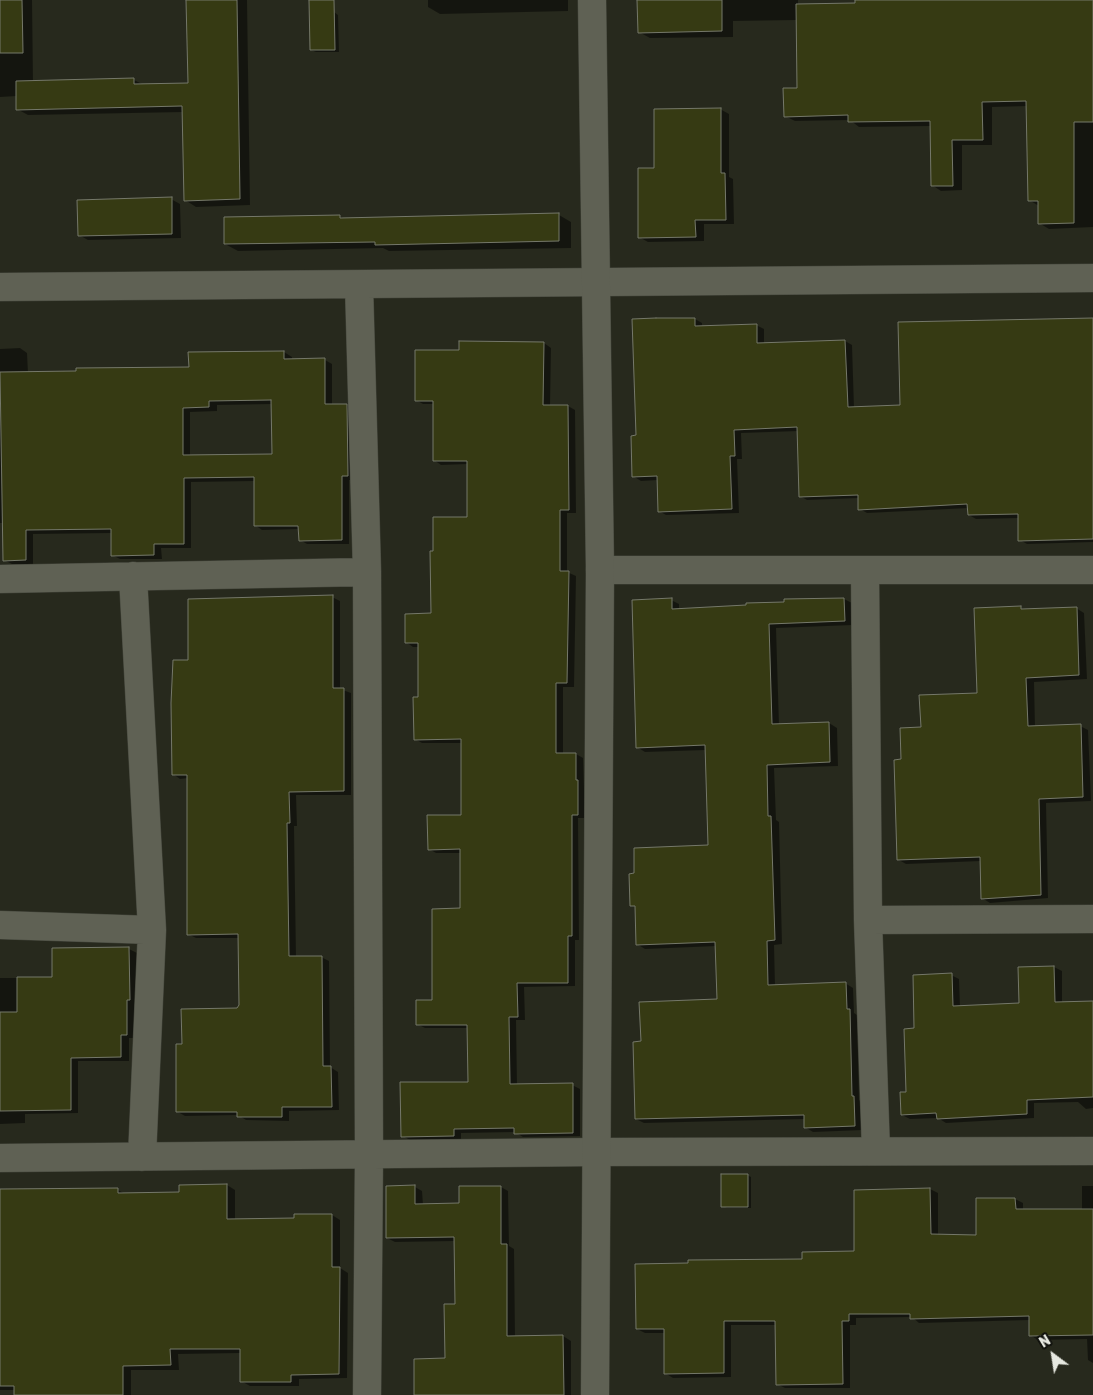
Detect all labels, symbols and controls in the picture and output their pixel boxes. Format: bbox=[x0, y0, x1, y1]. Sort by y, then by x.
north arrow bbox=[1028, 1330, 1078, 1380]
text: N bbox=[1036, 1332, 1054, 1352]

